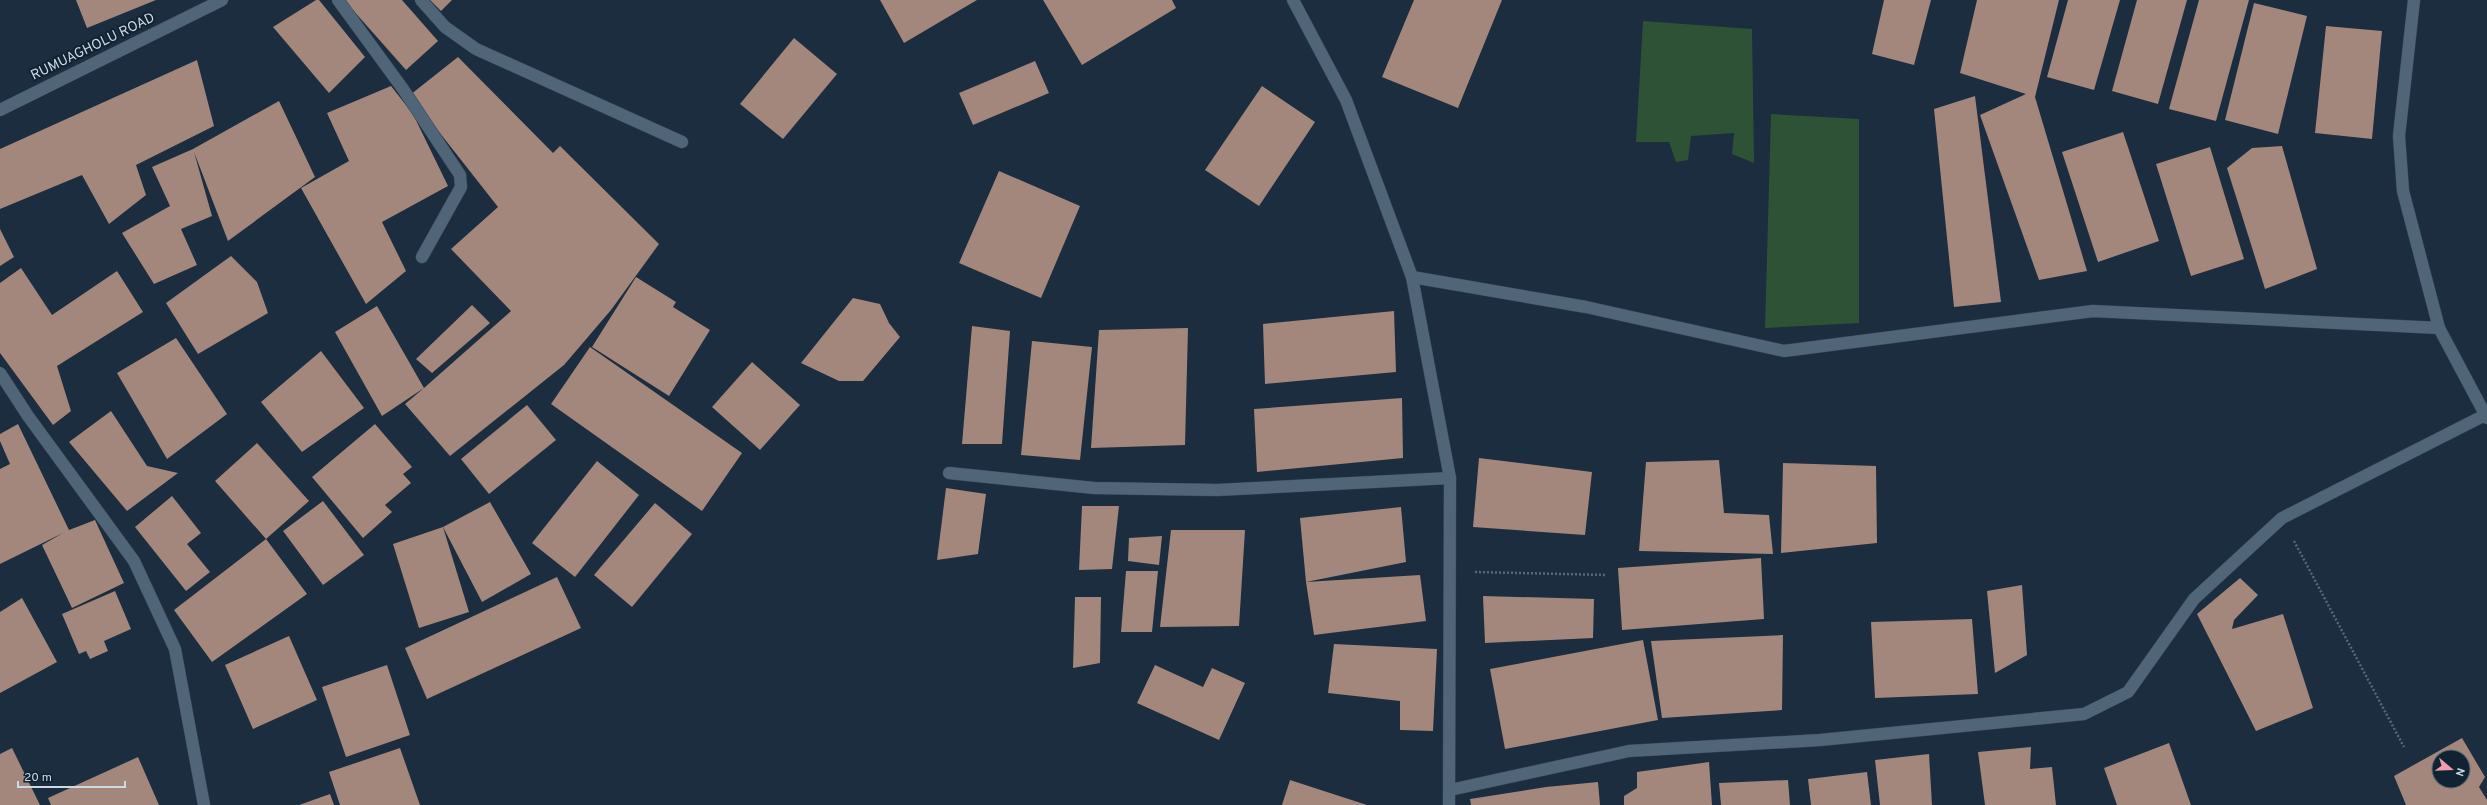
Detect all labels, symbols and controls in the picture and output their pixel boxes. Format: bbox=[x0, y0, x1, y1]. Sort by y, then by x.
street label: RUMUAGHOLU ROAD bbox=[28, 10, 158, 84]
north arrow bbox=[2431, 749, 2471, 789]
scale bar bbox=[18, 763, 125, 789]
text: N bbox=[2452, 766, 2467, 778]
text: 20 m bbox=[24, 770, 52, 786]

